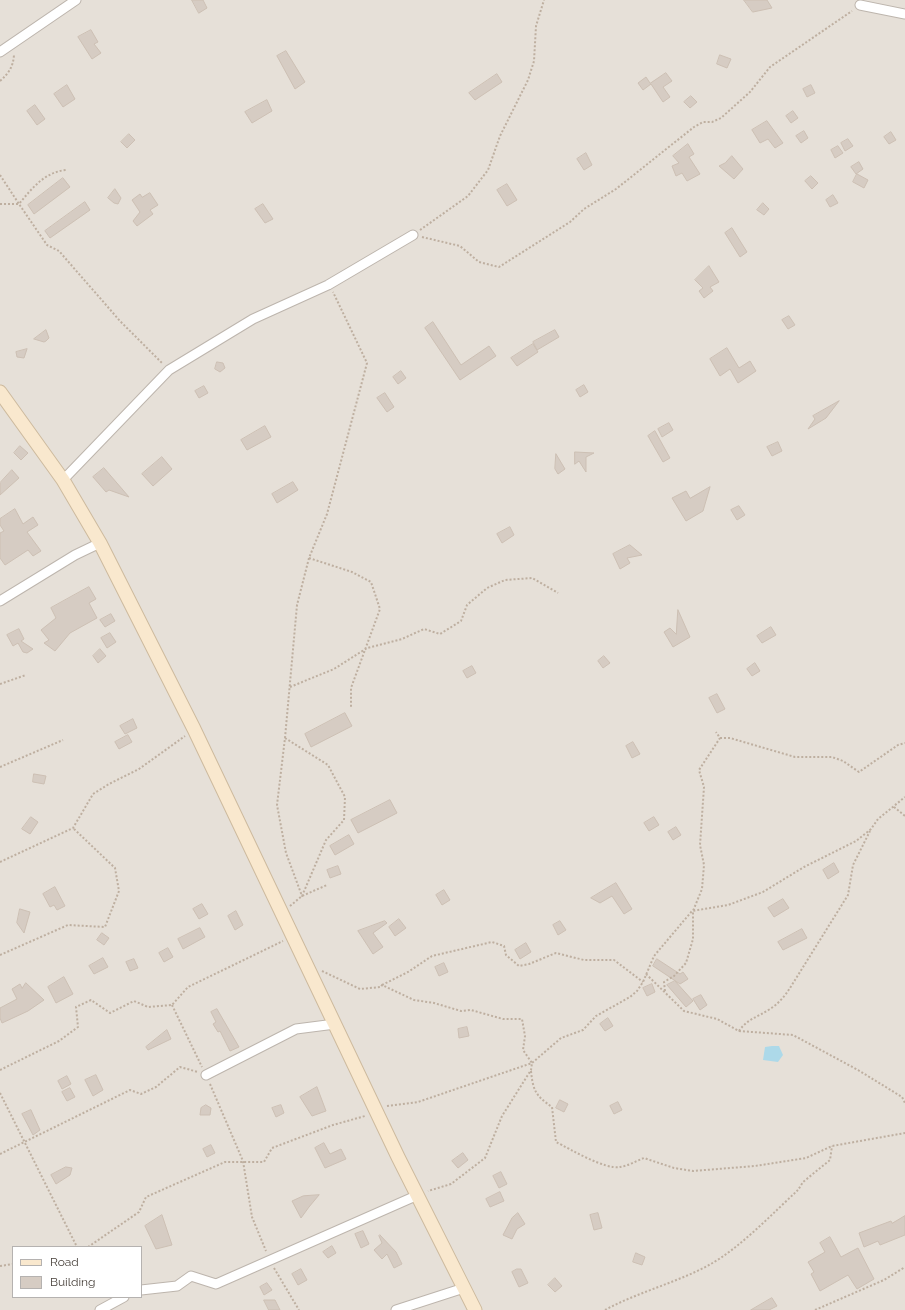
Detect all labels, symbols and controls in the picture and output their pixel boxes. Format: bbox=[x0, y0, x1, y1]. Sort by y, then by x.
legend bbox=[12, 1246, 142, 1298]
text: Road bbox=[50, 1255, 79, 1269]
text: Building bbox=[50, 1275, 96, 1289]

